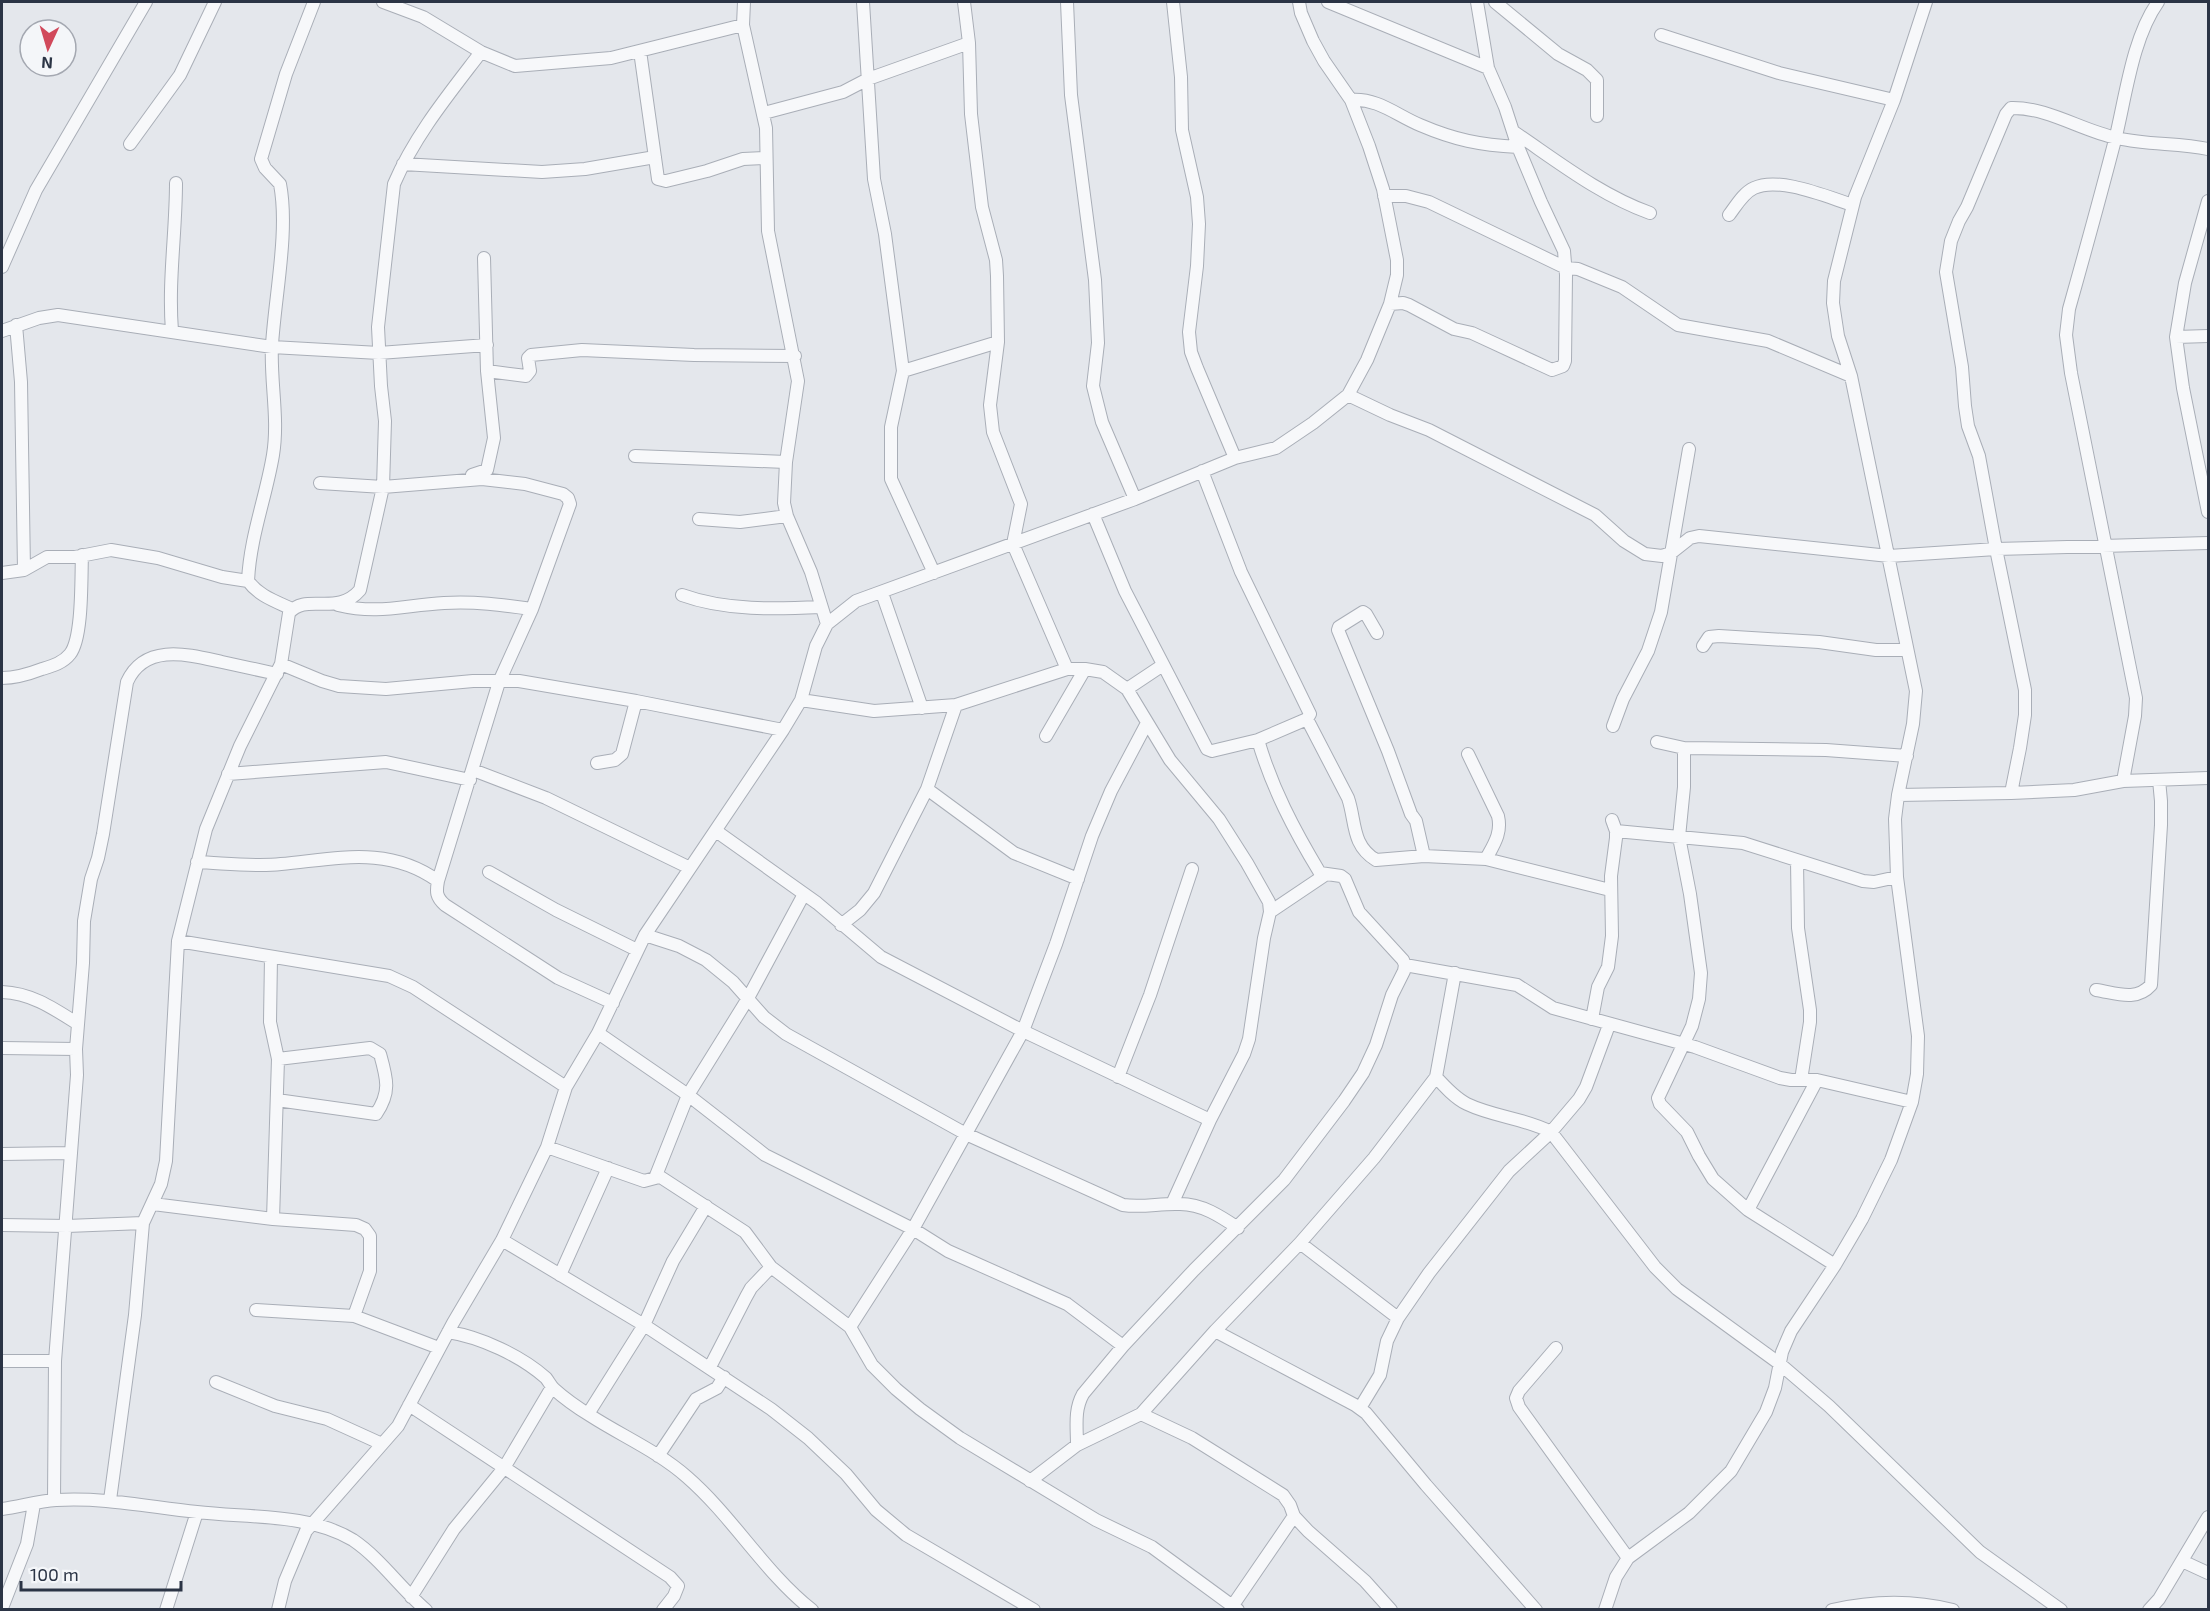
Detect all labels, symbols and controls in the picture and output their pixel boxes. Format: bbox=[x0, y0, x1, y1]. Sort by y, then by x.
north arrow bbox=[18, 18, 78, 78]
text: N bbox=[40, 54, 53, 73]
scale bar bbox=[21, 1554, 182, 1592]
text: 100 m bbox=[30, 1563, 79, 1585]

